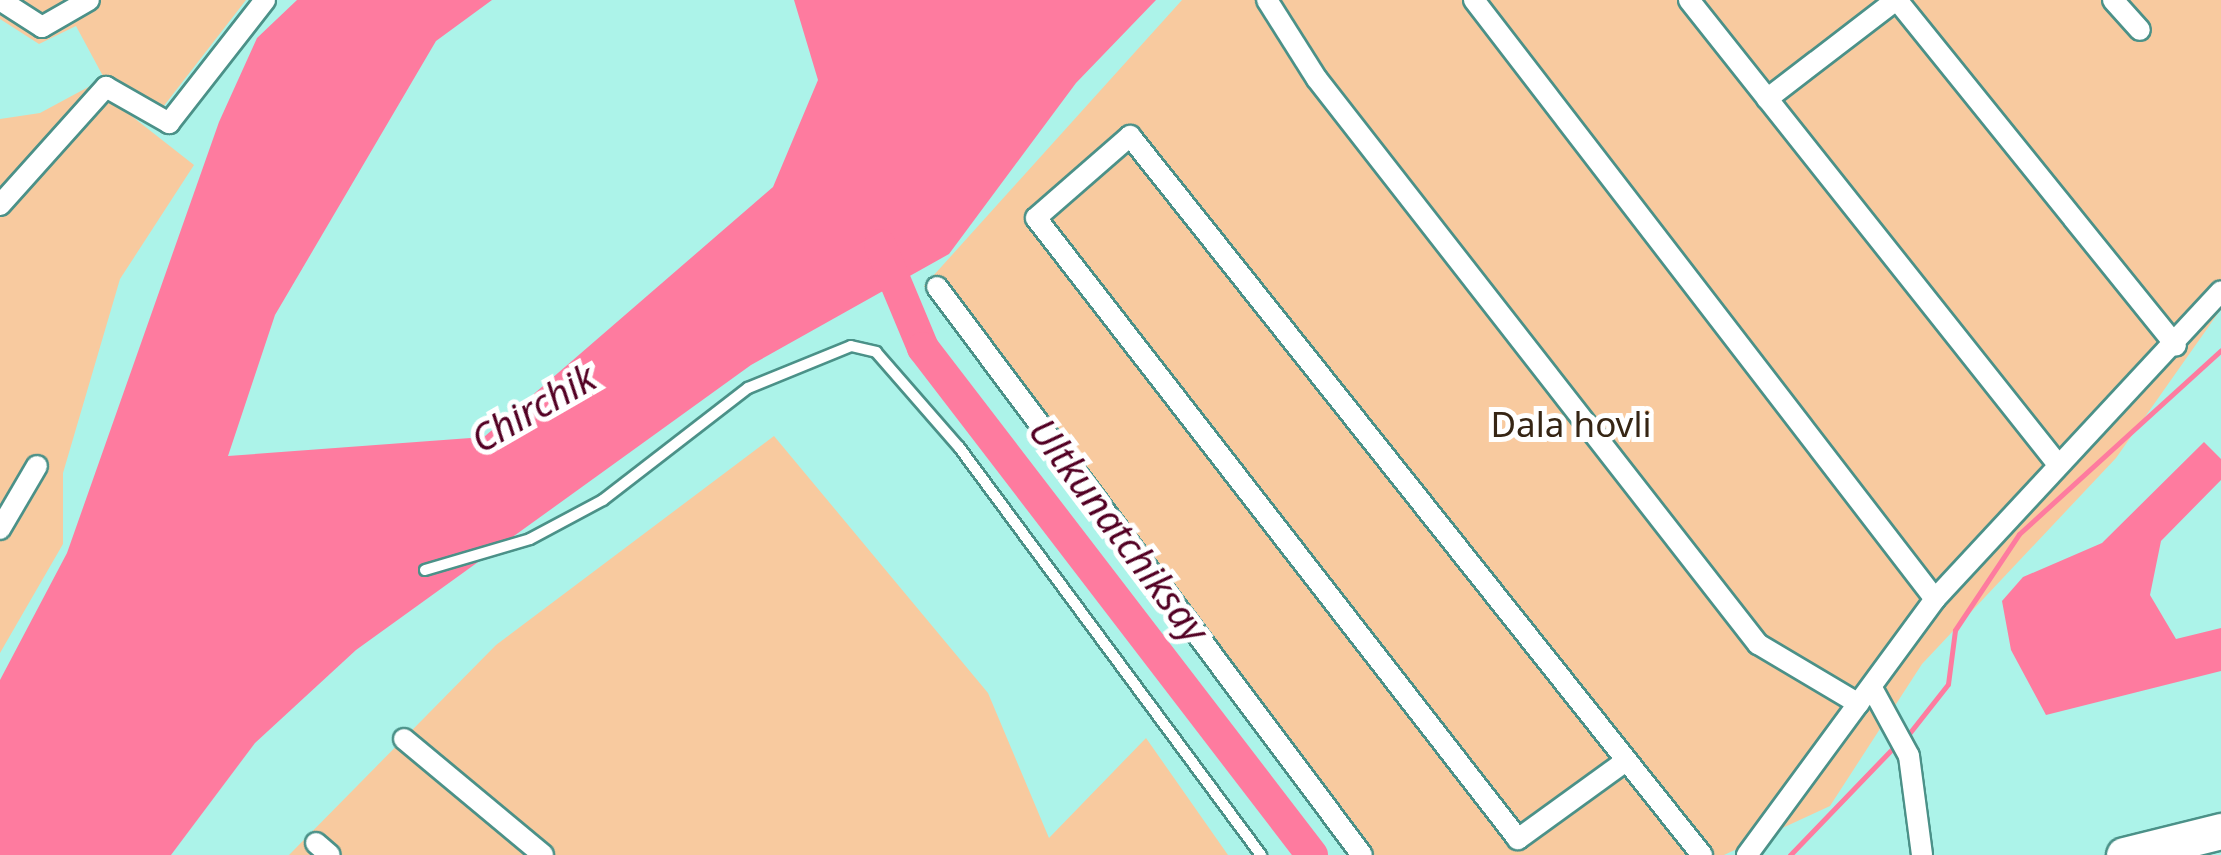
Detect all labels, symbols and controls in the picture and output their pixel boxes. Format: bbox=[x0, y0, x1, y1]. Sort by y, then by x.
water label: Chirchik bbox=[463, 354, 603, 462]
park label: Dala hovli bbox=[1491, 403, 1651, 445]
water label: Ultkunatchiksay bbox=[1020, 409, 1218, 651]

